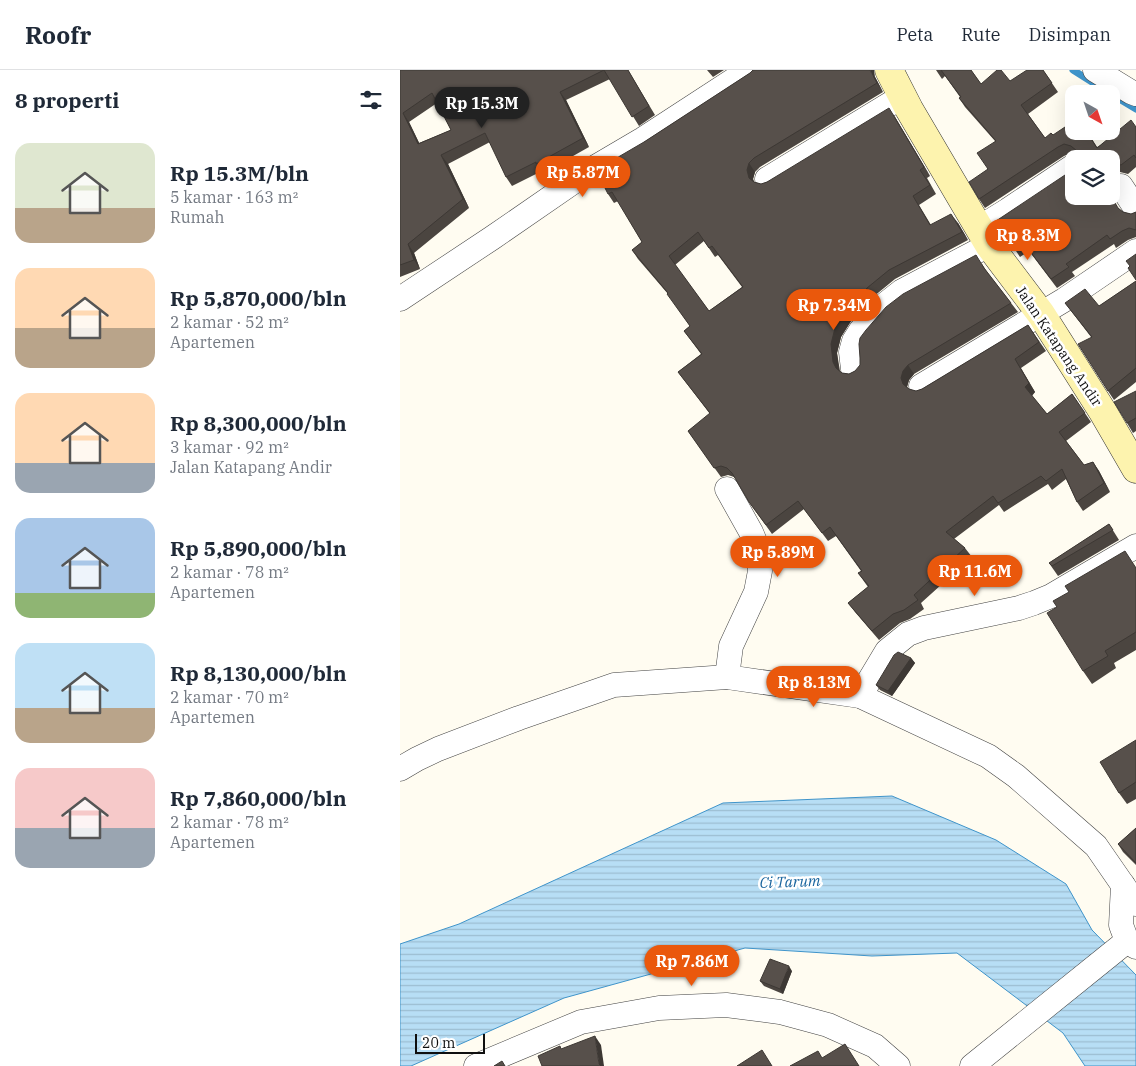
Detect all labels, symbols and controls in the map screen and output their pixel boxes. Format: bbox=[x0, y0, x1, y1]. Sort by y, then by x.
text: Roofr bbox=[25, 19, 91, 51]
text: Peta bbox=[897, 23, 933, 46]
text: Rute bbox=[961, 23, 1000, 46]
text: Disimpan bbox=[1028, 23, 1111, 46]
north arrow bbox=[1065, 85, 1120, 140]
map controls bbox=[1065, 85, 1120, 205]
text: 8 properti bbox=[15, 86, 119, 114]
icon: filters bbox=[357, 86, 385, 114]
pin: Rp 15.3M bbox=[430, 87, 534, 129]
text: Rp 15.3M bbox=[445, 93, 519, 113]
button: layers bbox=[1065, 150, 1120, 205]
pin: Rp 5.87M bbox=[531, 156, 635, 198]
text: Rp 15.3M/bln bbox=[170, 159, 309, 187]
text: Rp 5.87M bbox=[546, 162, 620, 182]
icon: home bbox=[55, 163, 115, 223]
text: 5 kamar · 163 m² bbox=[170, 187, 298, 207]
text: Rumah bbox=[170, 207, 225, 227]
pin: Rp 8.3M bbox=[982, 218, 1074, 261]
text: Rp 8.3M bbox=[996, 225, 1060, 245]
street label: Jalan Katapang Andir bbox=[1012, 282, 1107, 410]
text: Rp 5,870,000/bln bbox=[170, 284, 347, 312]
icon: home bbox=[55, 288, 115, 348]
pin: Rp 7.34M bbox=[782, 288, 886, 331]
text: Rp 7.34M bbox=[797, 295, 871, 315]
text: 2 kamar · 52 m² bbox=[170, 312, 289, 332]
text: Apartemen bbox=[170, 332, 255, 352]
text: Rp 8,300,000/bln bbox=[170, 409, 347, 437]
icon: home bbox=[55, 413, 115, 473]
text: 3 kamar · 92 m² bbox=[170, 437, 289, 457]
text: Jalan Katapang Andir bbox=[170, 457, 332, 477]
text: Rp 5,890,000/bln bbox=[170, 534, 347, 562]
pin: Rp 5.89M bbox=[726, 536, 830, 578]
icon: home bbox=[55, 538, 115, 598]
text: Rp 5.89M bbox=[741, 542, 815, 562]
pin: Rp 11.6M bbox=[923, 554, 1027, 597]
text: Rp 11.6M bbox=[938, 561, 1012, 581]
text: 2 kamar · 78 m² bbox=[170, 562, 289, 582]
text: Apartemen bbox=[170, 582, 255, 602]
text: Rp 8,130,000/bln bbox=[170, 659, 347, 687]
icon: home bbox=[55, 663, 115, 723]
pin: Rp 8.13M bbox=[762, 666, 866, 708]
text: Rp 8.13M bbox=[777, 672, 851, 692]
text: 2 kamar · 70 m² bbox=[170, 687, 289, 707]
text: Apartemen bbox=[170, 707, 255, 727]
text: Rp 7,860,000/bln bbox=[170, 784, 347, 812]
icon: home bbox=[55, 788, 115, 848]
text: 2 kamar · 78 m² bbox=[170, 812, 289, 832]
text: Apartemen bbox=[170, 832, 255, 852]
water label: Ci Tarum bbox=[759, 871, 821, 892]
pin: Rp 7.86M bbox=[640, 944, 744, 987]
text: Rp 7.86M bbox=[655, 951, 729, 971]
scale bar bbox=[415, 1031, 485, 1054]
text: 20 m bbox=[422, 1034, 455, 1052]

